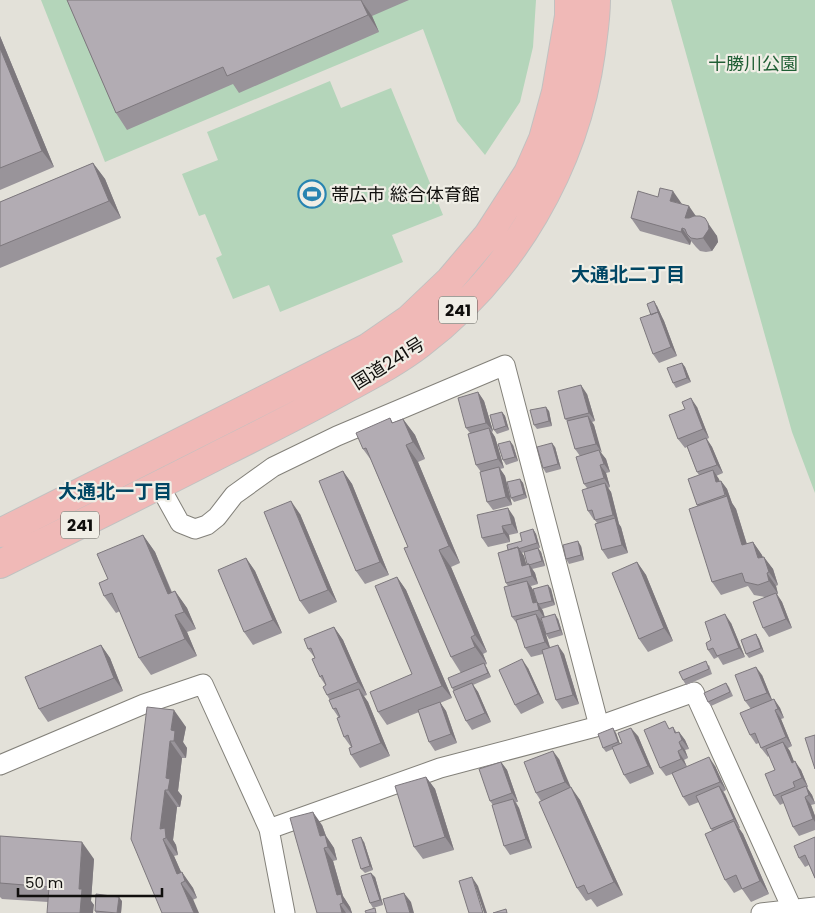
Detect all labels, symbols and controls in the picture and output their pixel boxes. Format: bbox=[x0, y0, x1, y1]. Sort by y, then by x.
park label: 十勝川公園 bbox=[708, 51, 798, 76]
sports icon: 帯広市 総合体育館 bbox=[297, 179, 327, 209]
place label: 帯広市 総合体育館 bbox=[331, 182, 480, 207]
district label: 大通北二丁目 bbox=[571, 261, 685, 288]
road number: 241 bbox=[439, 296, 477, 324]
street label: 国道241号 bbox=[347, 331, 429, 395]
district label: 大通北一丁目 bbox=[58, 478, 172, 505]
road number: 241 bbox=[61, 512, 99, 538]
scale bar bbox=[18, 866, 161, 898]
text: 50 m bbox=[25, 872, 63, 893]

